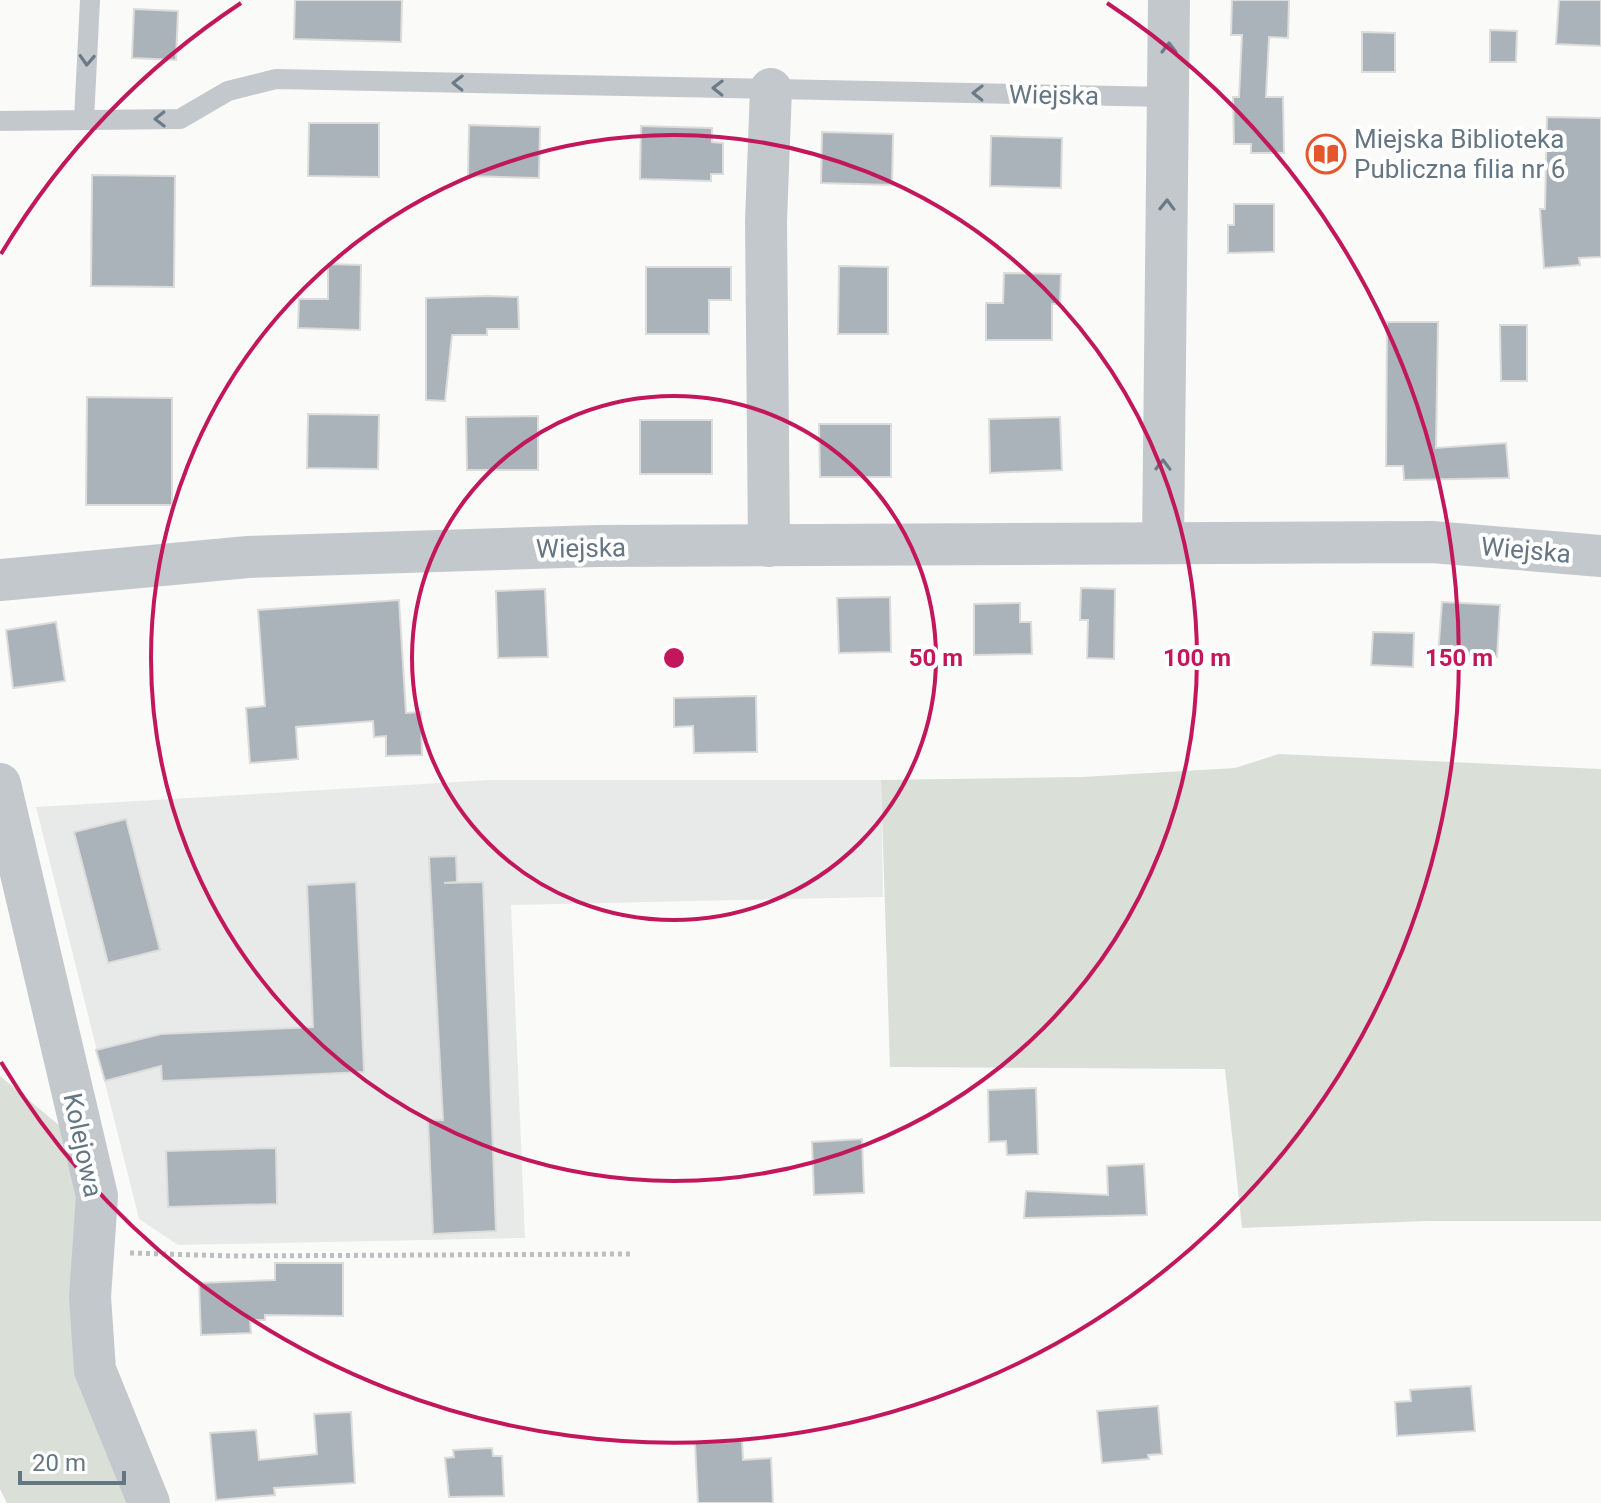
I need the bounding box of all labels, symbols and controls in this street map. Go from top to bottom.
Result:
one-way arrow [1160,41,1177,54]
one-way arrow [79,54,96,67]
one-way arrow [451,74,464,91]
one-way arrow [711,79,724,97]
street label: Wiejska [1009,79,1099,111]
one-way arrow [971,85,984,102]
one-way arrow [153,110,166,128]
place label: Miejska Biblioteka Publiczna filia nr 6 [1354,124,1565,184]
library icon: Miejska Biblioteka Publiczna filia nr 6 [1305,133,1347,175]
one-way arrow [1158,198,1176,211]
one-way arrow [1155,458,1172,471]
street label: Wiejska [1480,531,1572,569]
street label: Wiejska [536,532,626,564]
centre of rings [660,644,688,672]
text: 50 m [909,644,963,672]
text: 100 m [1163,644,1231,672]
text: 150 m [1425,644,1493,672]
street label: Kolejowa [57,1090,109,1200]
scale bar [20,1435,124,1485]
text: 20 m [32,1449,86,1477]

